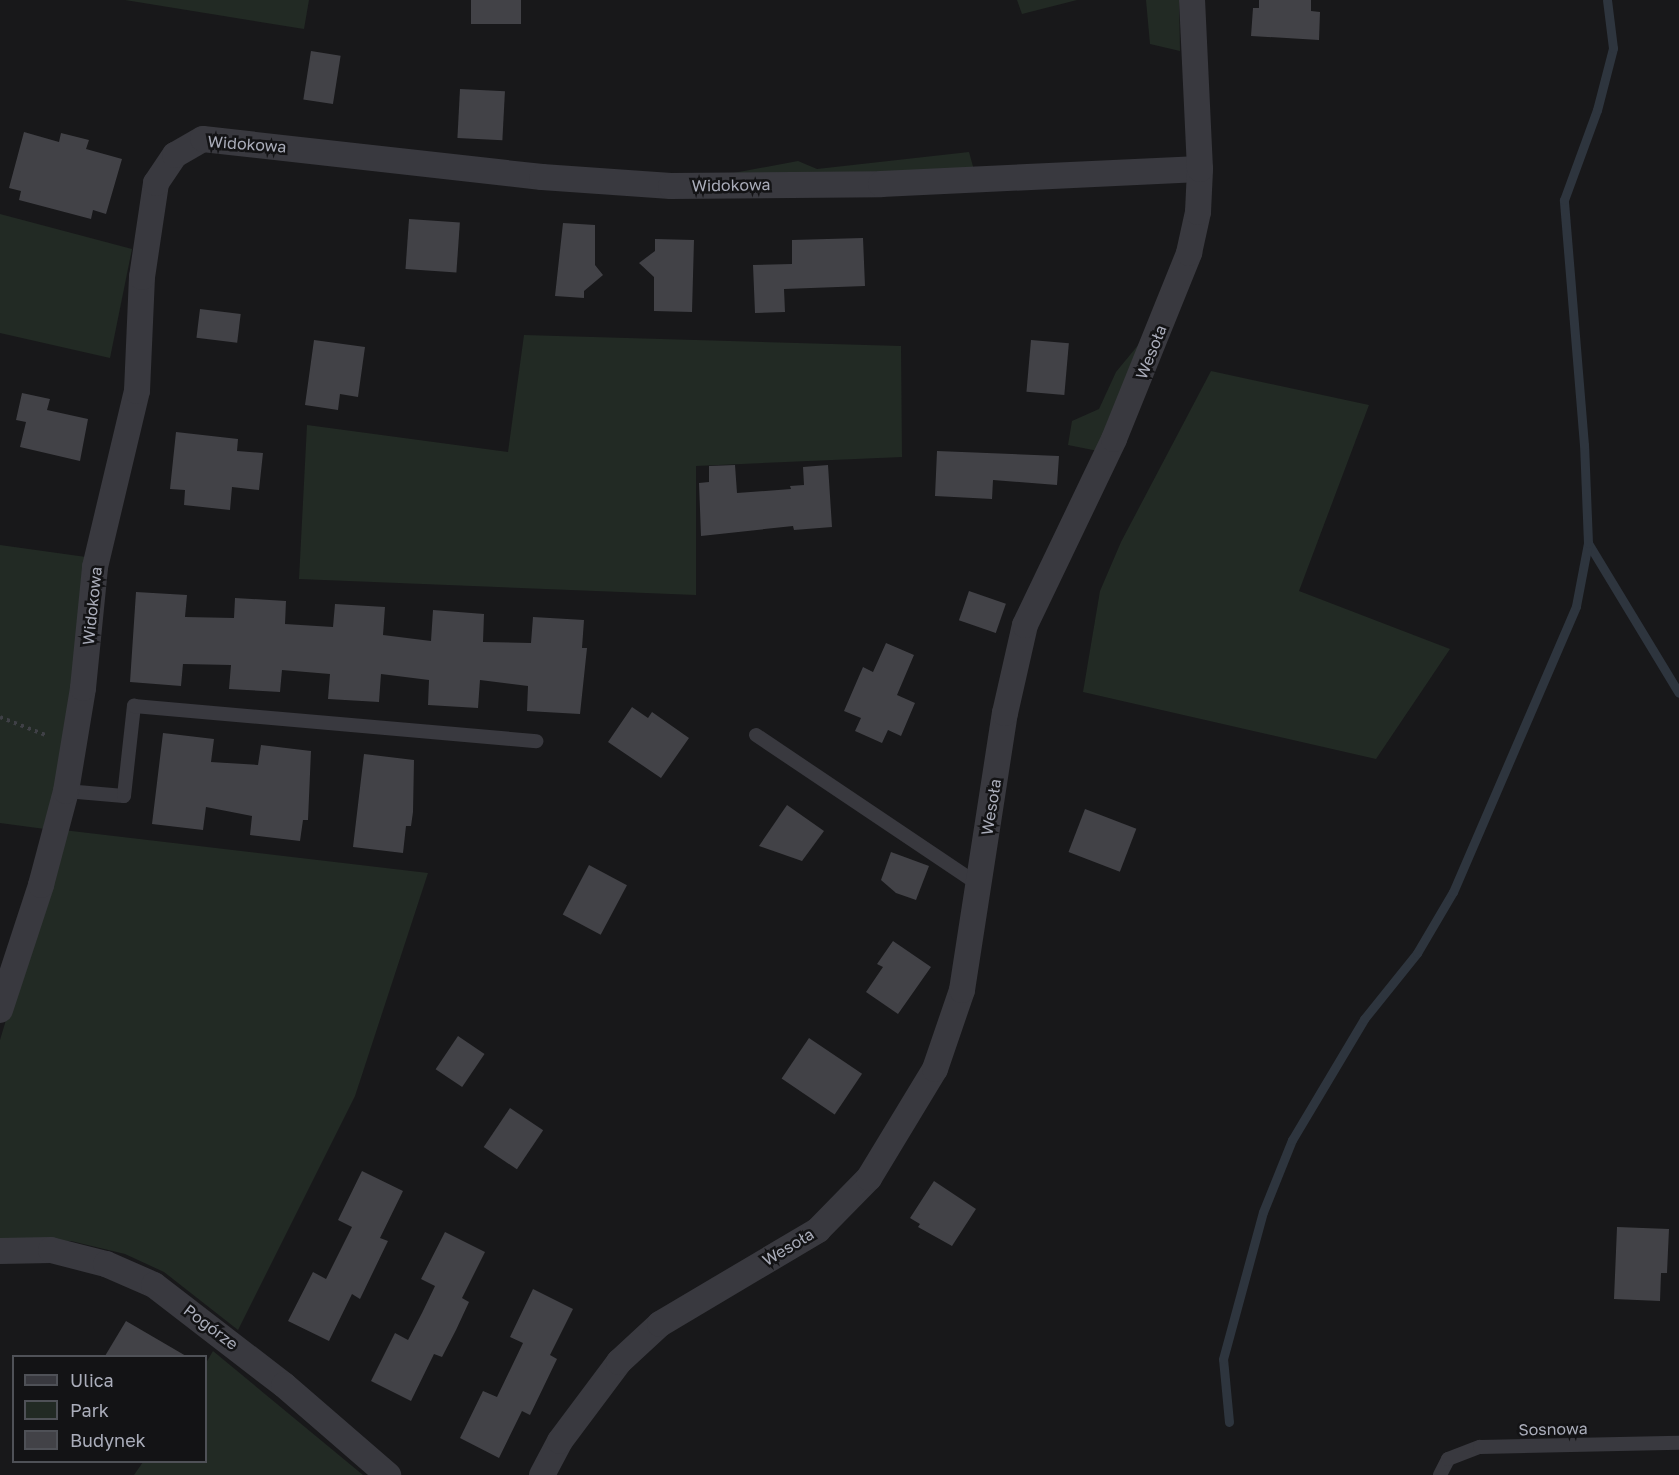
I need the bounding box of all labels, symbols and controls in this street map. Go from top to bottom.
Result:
street label: Widokowa [207,132,287,156]
street label: Widokowa [691,175,771,195]
street label: Wesoła [1131,322,1171,382]
street label: Widokowa [78,566,106,646]
street label: Wesoła [977,777,1005,837]
street label: Wesoła [759,1224,817,1270]
street label: Pogórze [180,1300,242,1354]
legend [12,1355,207,1463]
text: Ulica [70,1369,114,1391]
text: Park [70,1399,109,1421]
street label: Sosnowa [1518,1419,1588,1439]
text: Budynek [70,1429,146,1451]

